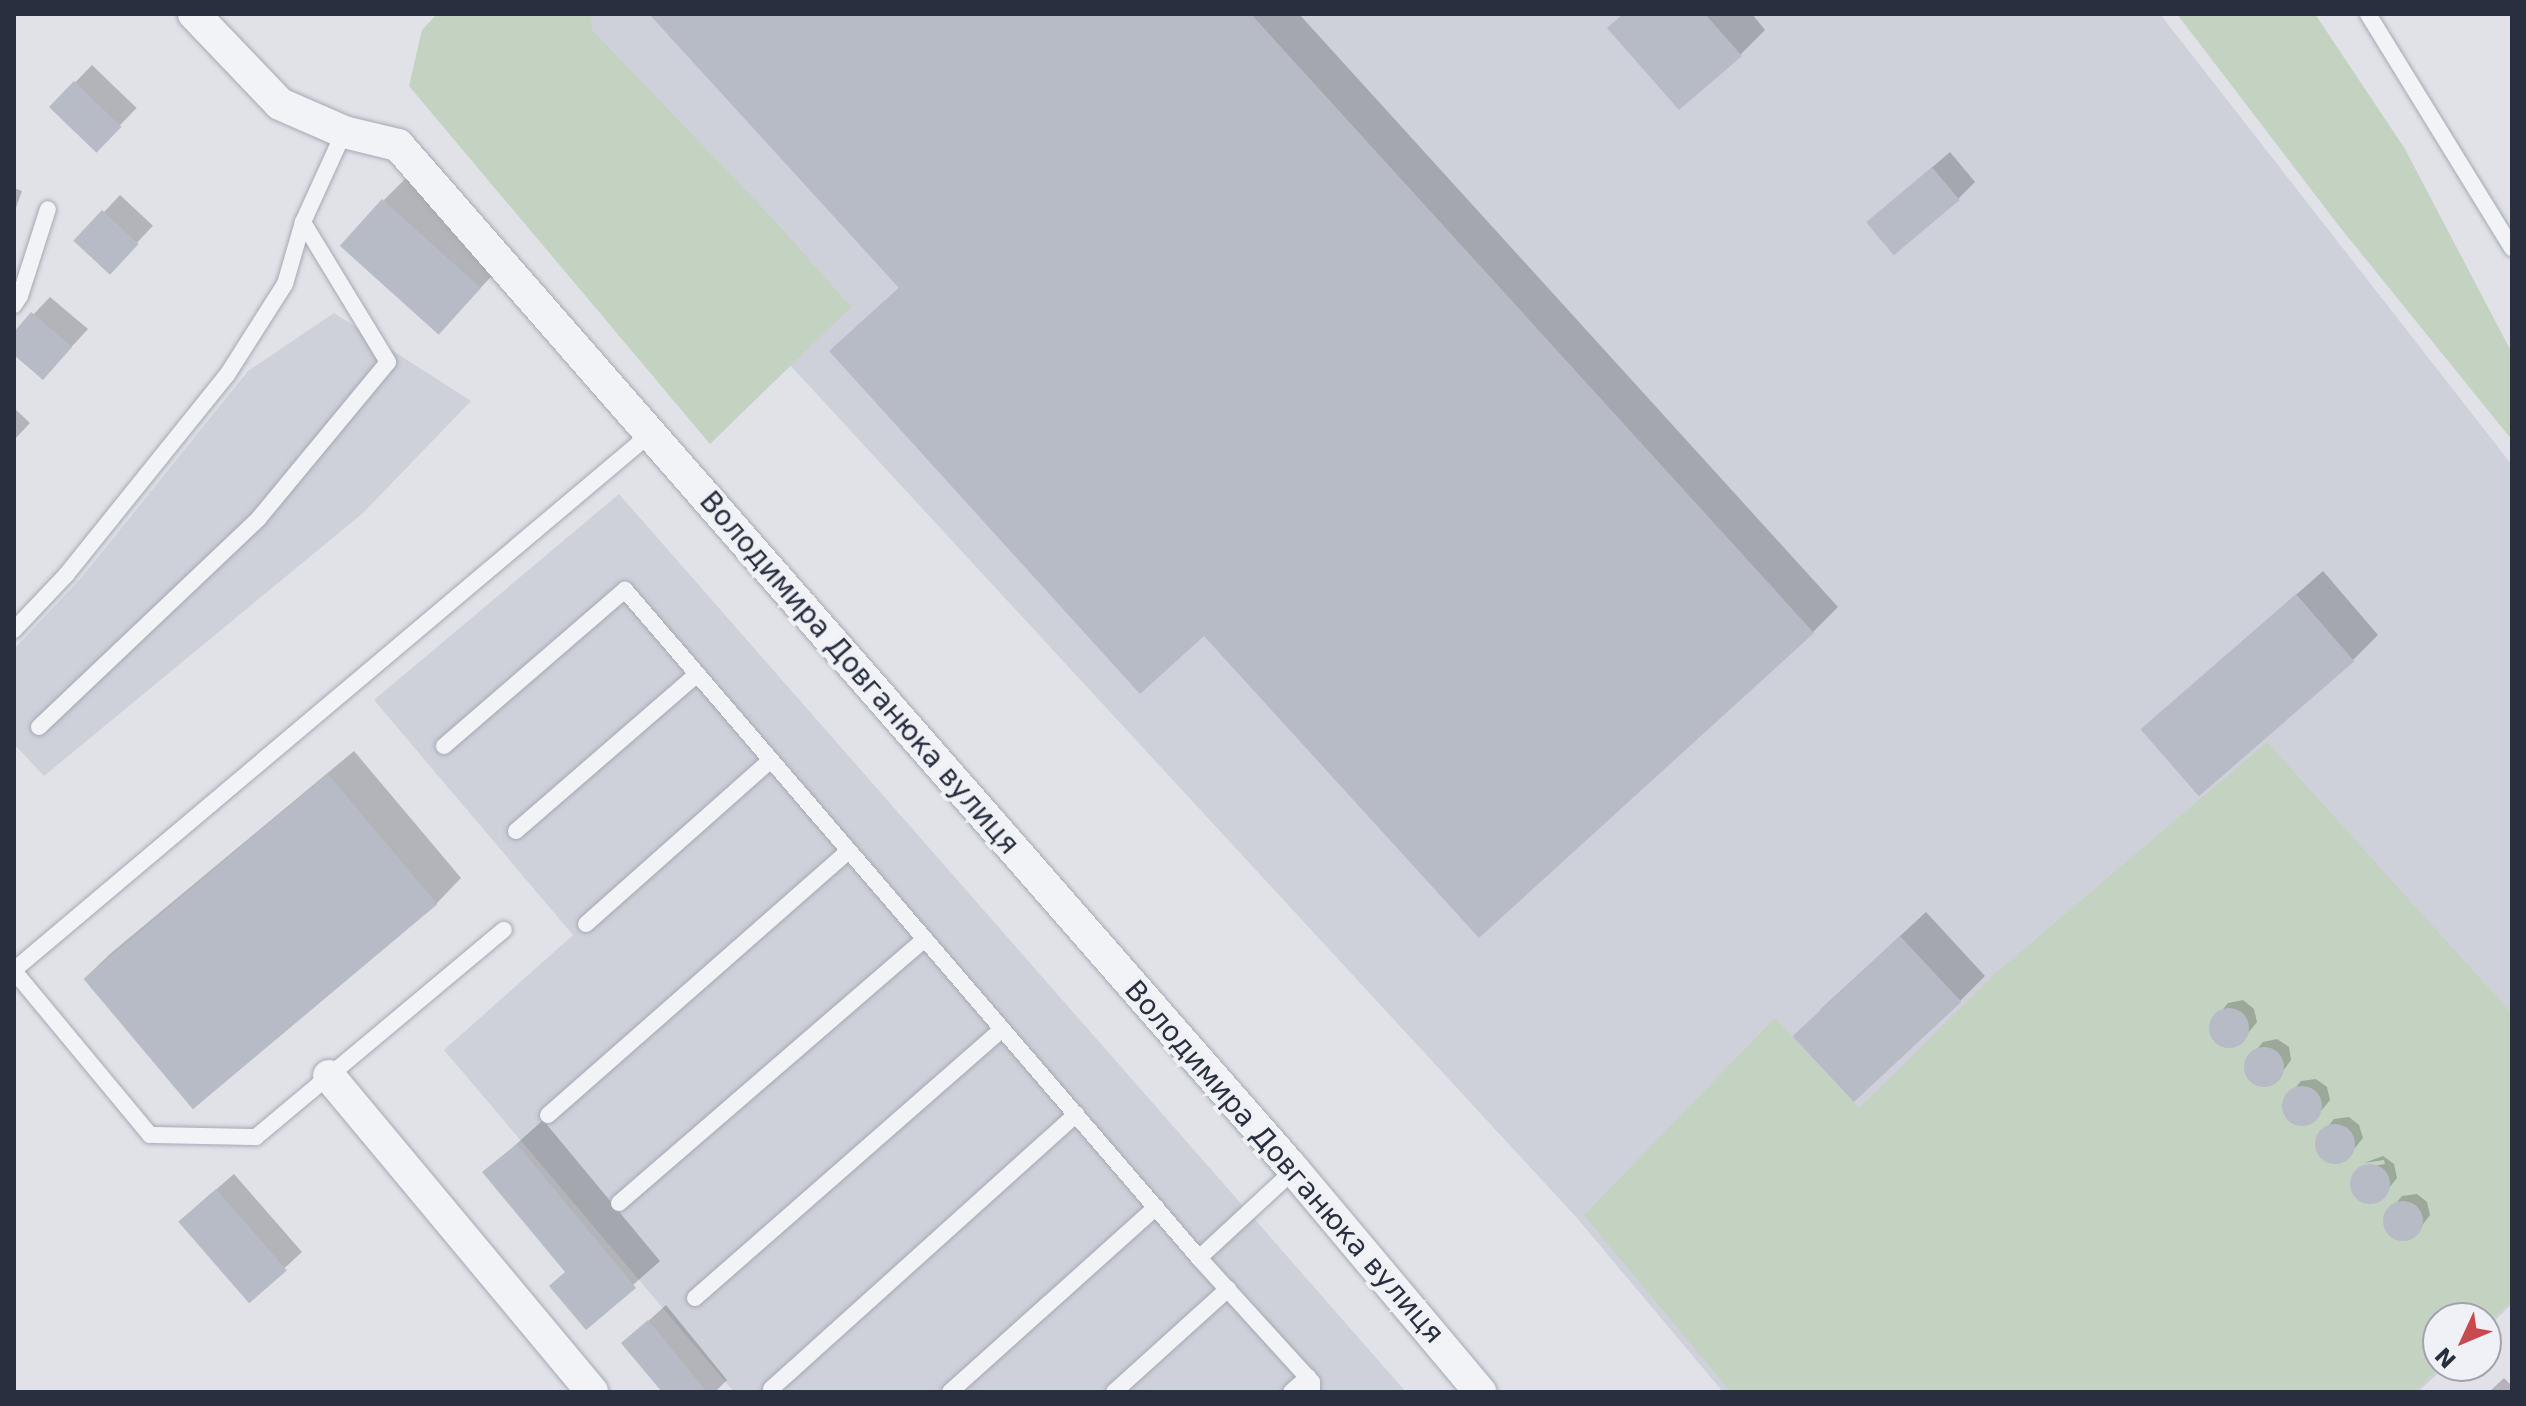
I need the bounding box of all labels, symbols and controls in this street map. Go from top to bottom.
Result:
street label: Володимира Довганюка вулиця [692,485,1026,861]
street label: Володимира Довганюка вулиця [1117,974,1451,1350]
north arrow [2422,1302,2502,1382]
text: N [2430,1342,2461,1373]

